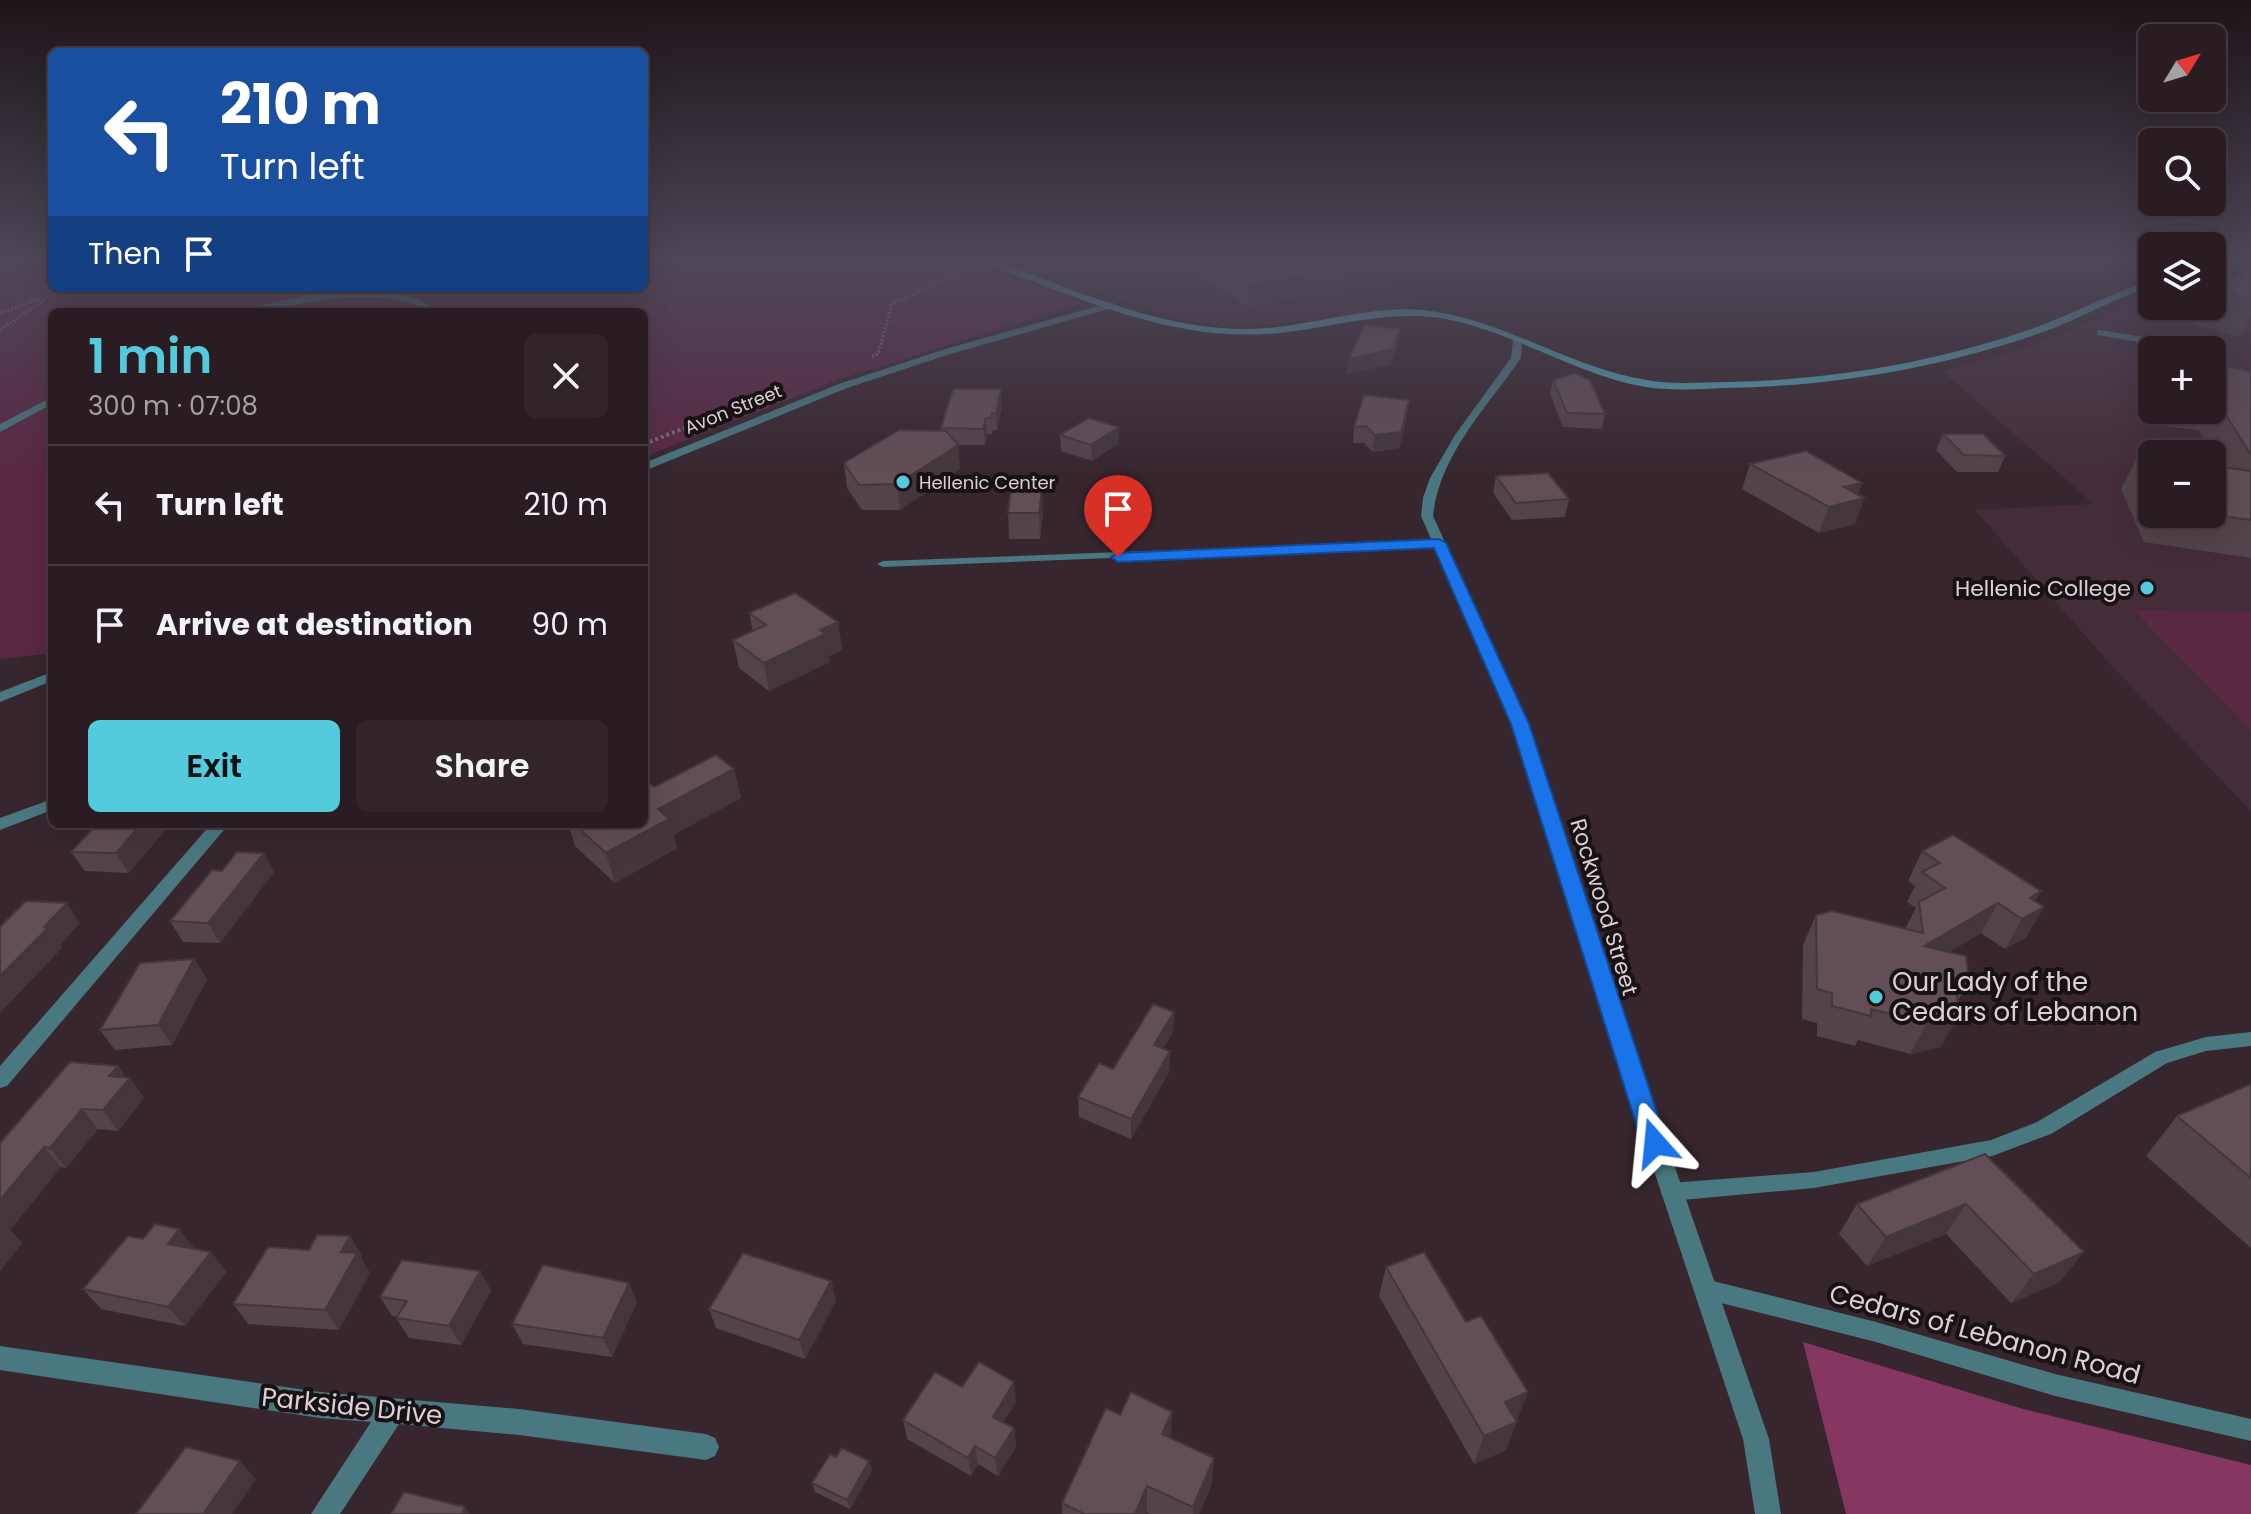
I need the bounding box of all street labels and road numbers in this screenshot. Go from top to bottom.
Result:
street label: Avon Street [681,378,785,440]
street label: Rockwood Street [1562,815,1646,999]
street label: Cedars of Lebanon Road [1825,1275,2145,1393]
street label: Parkside Drive [260,1379,444,1433]

